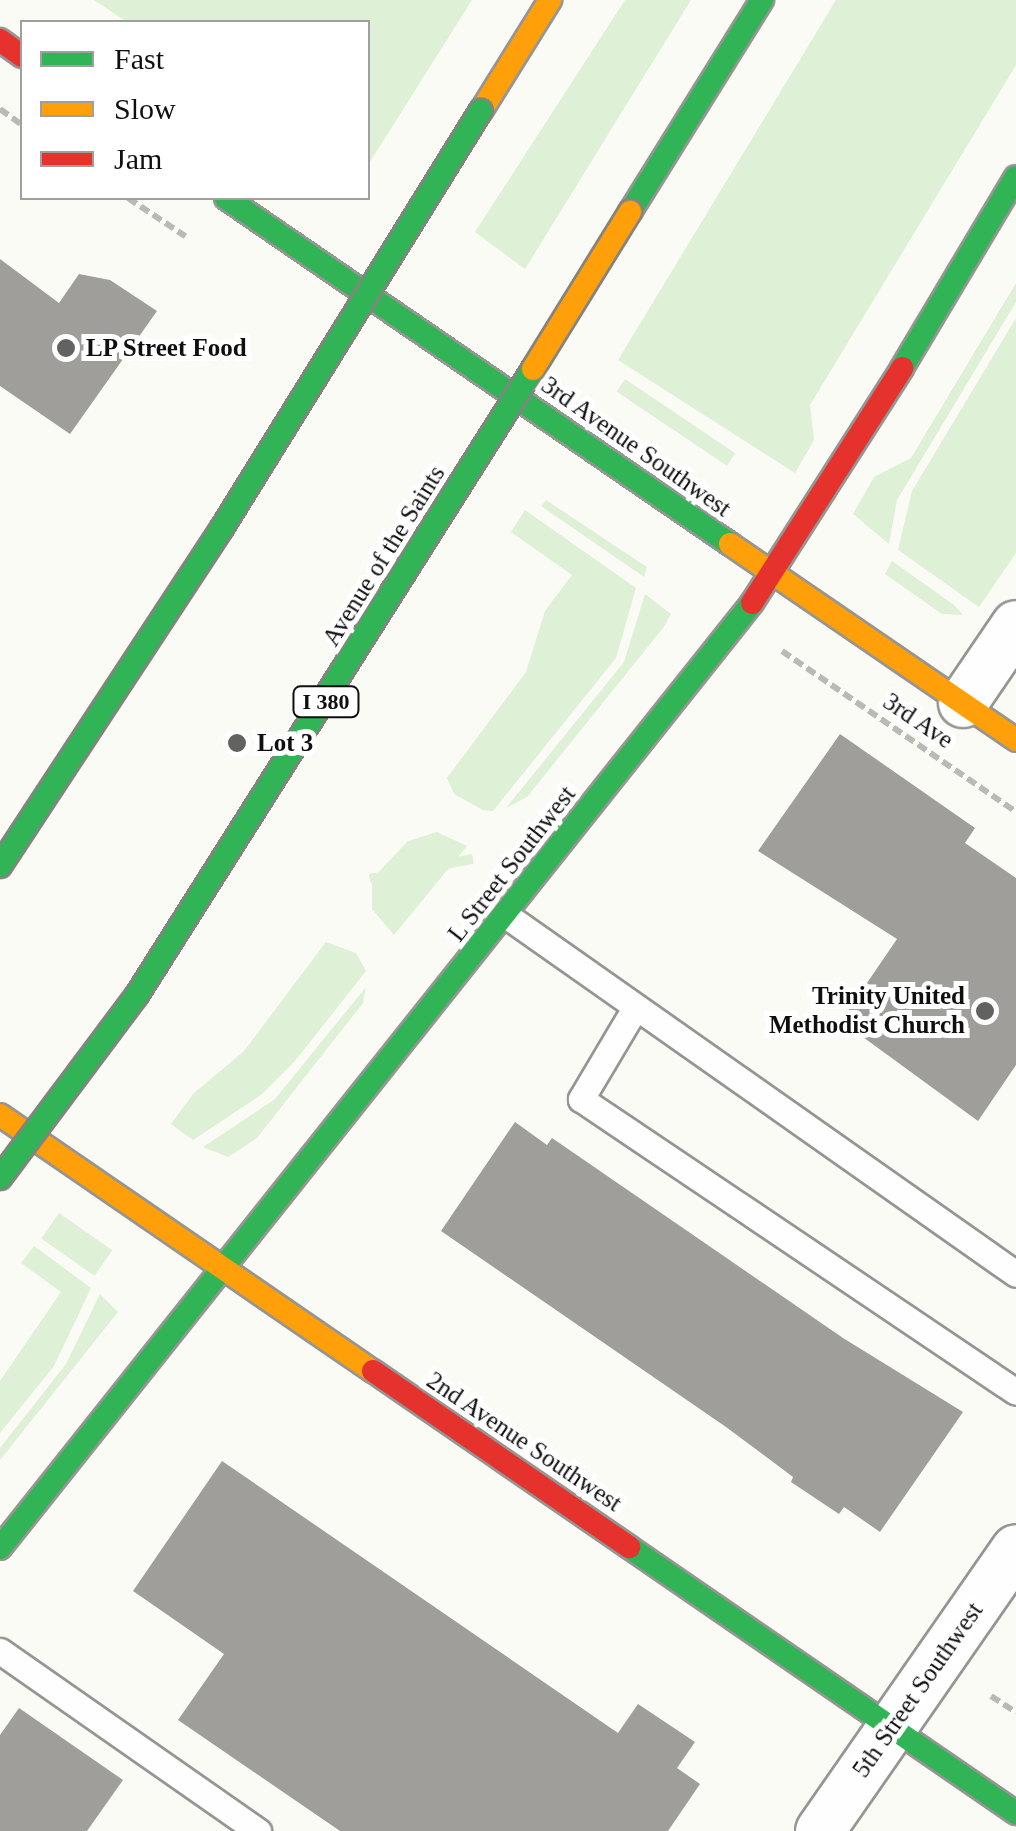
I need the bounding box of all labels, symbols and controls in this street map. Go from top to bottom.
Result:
legend [20,20,370,200]
text: Fast [114,42,164,75]
text: Slow [114,92,176,125]
text: Jam [114,142,162,175]
place label: LP Street Food [86,333,248,363]
marker: LP Street Food [55,337,77,359]
street label: 3rd Avenue Southwest [535,370,737,524]
street label: Avenue of the Saints [316,460,452,652]
road number: I 380 [291,685,361,719]
street label: 3rd Ave [877,686,959,756]
place label: Lot 3 [257,728,313,758]
marker: Lot 3 [226,732,248,754]
street label: L Street Southwest [442,780,582,948]
place label: Trinity United Methodist Church [769,982,965,1041]
marker: Trinity United Methodist Church [974,1000,996,1022]
street label: 2nd Avenue Southwest [420,1365,628,1519]
street label: 5th Street Southwest [846,1597,990,1783]

